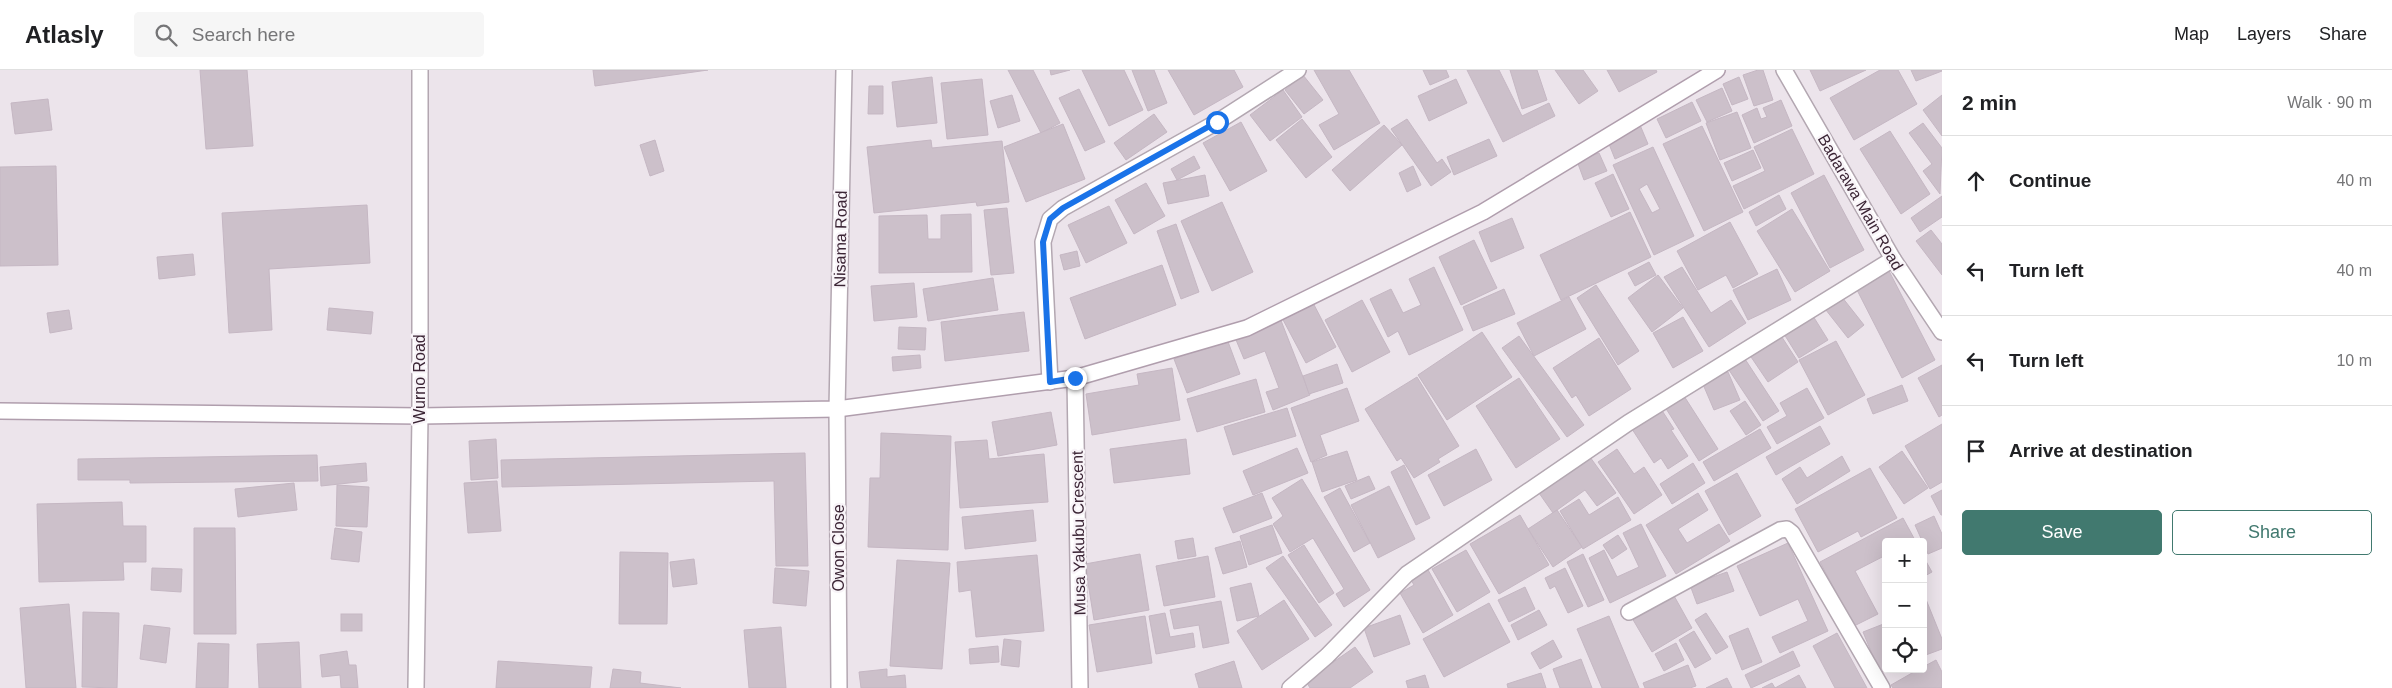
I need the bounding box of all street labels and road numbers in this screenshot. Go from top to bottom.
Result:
street label: Badarawa Main Road [1815,131,1906,273]
street label: Nisama Road [831,190,850,288]
street label: Wurno Road [411,334,428,424]
street label: Musa Yakubu Crescent [1069,450,1088,616]
street label: Owon Close [830,504,847,592]

